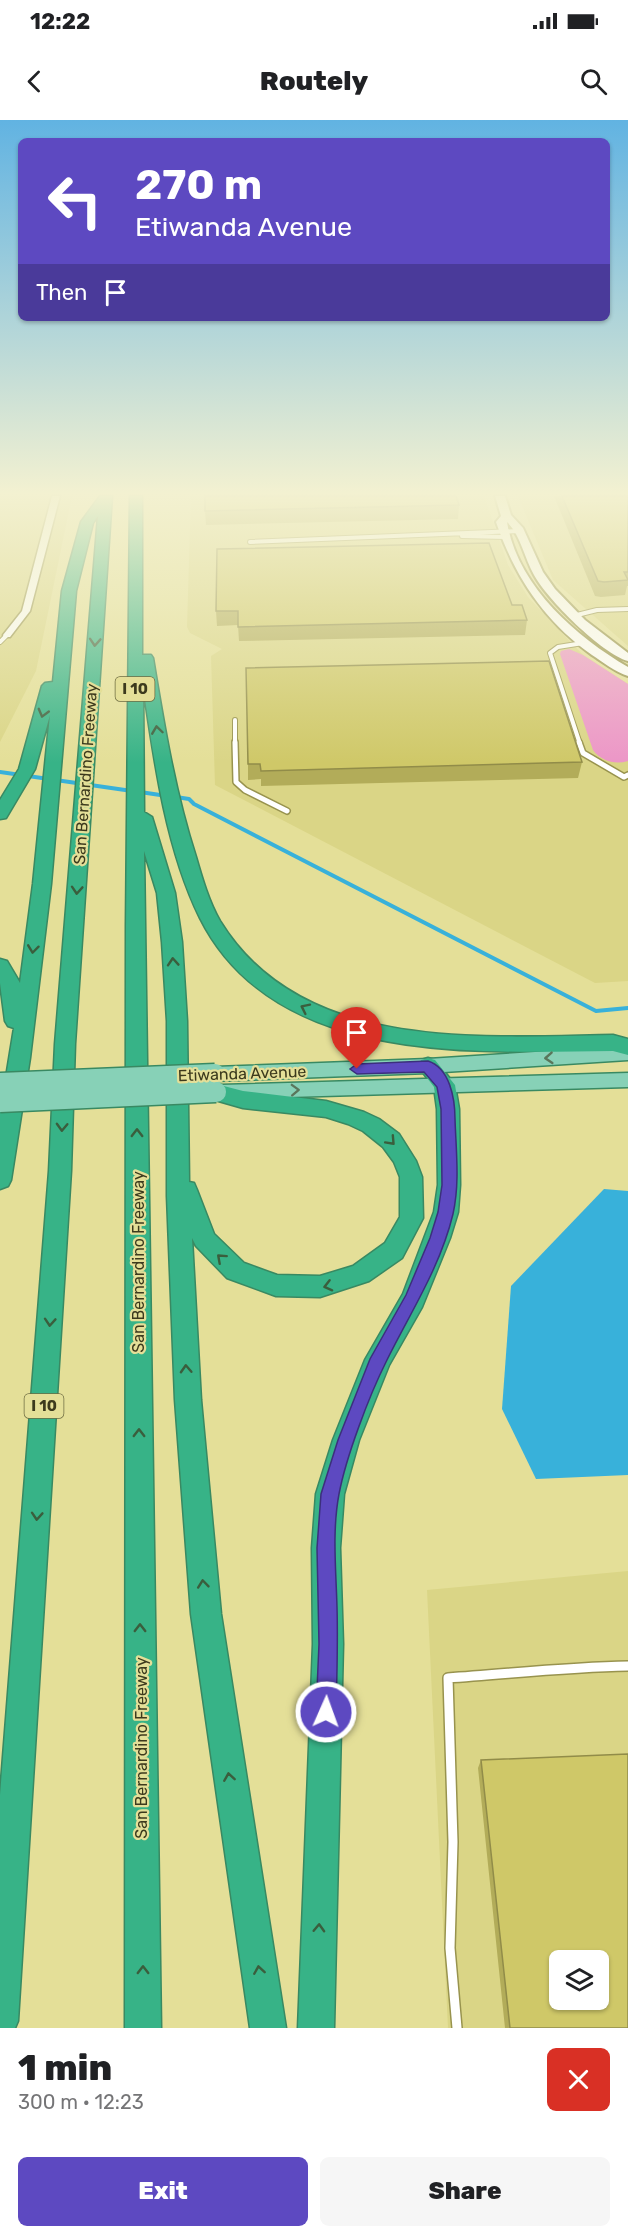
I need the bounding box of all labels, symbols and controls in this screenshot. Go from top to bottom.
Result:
text: 12:22 [30,8,90,35]
icon: back [18,65,51,98]
text: Routely [260,65,368,97]
icon: search [577,65,610,98]
text: 270 m [135,160,262,210]
icon: left [36,162,114,240]
text: Etiwanda Avenue [135,211,352,243]
icon: arrive [99,276,132,309]
text: Then [36,279,87,306]
one-way arrow [89,637,102,647]
road number: I 10 [116,677,154,701]
street label: San Bernardino Freeway [70,683,101,865]
one-way arrow [38,707,50,718]
one-way arrow [151,726,163,735]
one-way arrow [70,886,83,895]
one-way arrow [28,944,40,953]
one-way arrow [167,958,180,967]
one-way arrow [300,1003,311,1015]
pin [331,1007,382,1069]
icon: arrive [340,1016,373,1049]
one-way arrow [544,1051,553,1064]
street label: Etiwanda Avenue [177,1062,307,1085]
one-way arrow [291,1083,300,1096]
one-way arrow [56,1122,69,1131]
one-way arrow [131,1128,143,1137]
one-way arrow [384,1134,395,1145]
street label: San Bernardino Freeway [129,1171,148,1353]
one-way arrow [218,1254,228,1265]
one-way arrow [323,1278,333,1291]
one-way arrow [44,1317,57,1326]
one-way arrow [180,1364,193,1373]
road number: I 10 [24,1394,63,1418]
one-way arrow [133,1428,145,1437]
one-way arrow [31,1512,44,1521]
one-way arrow [197,1580,210,1589]
one-way arrow [134,1623,146,1632]
street label: San Bernardino Freeway [132,1657,151,1839]
position arrow [294,1680,358,1744]
one-way arrow [223,1773,235,1782]
one-way arrow [313,1923,326,1932]
map controls [549,1950,609,2010]
button: layers [549,1950,609,2010]
one-way arrow [137,1965,149,1974]
one-way arrow [253,1966,265,1975]
text: 1 min [18,2046,112,2089]
button: close [547,2048,610,2111]
text: 300 m · 12:23 [18,2090,144,2114]
button: Exit [18,2157,308,2226]
button: Share [320,2157,610,2226]

